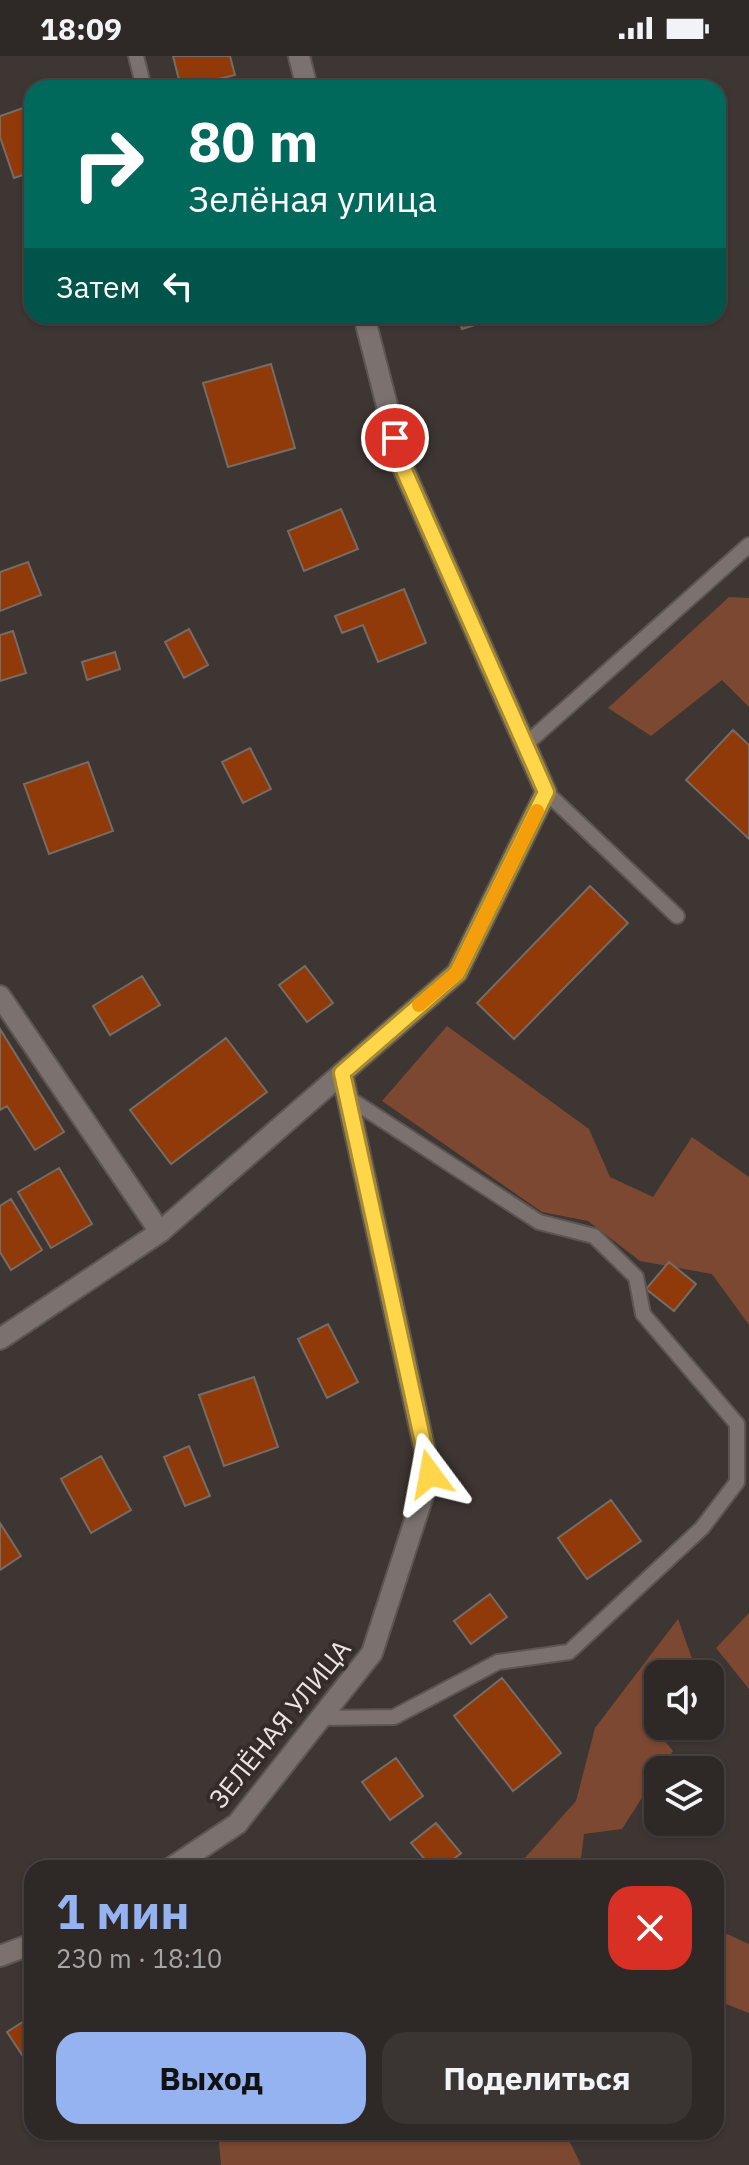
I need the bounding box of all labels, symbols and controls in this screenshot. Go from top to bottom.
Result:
text: 18:09 [40,9,122,48]
text: 80 m [188,105,318,177]
icon: right [56,112,160,216]
text: Зелёная улица [188,175,437,222]
icon: left [156,264,200,308]
text: Затем [56,267,140,306]
pin [361,404,429,472]
icon: arrive [373,416,417,460]
position arrow [388,1432,472,1516]
street label: ЗЕЛЁНАЯ УЛИЦА [201,1632,358,1815]
map controls [644,1660,724,1836]
button: sound [644,1660,724,1740]
button: layers [644,1756,724,1836]
text: 1 мин [56,1880,190,1942]
button: close [608,1886,692,1970]
text: 230 m · 18:10 [56,1941,222,1975]
button: Выход [56,2032,366,2124]
button: Поделиться [382,2032,692,2124]

